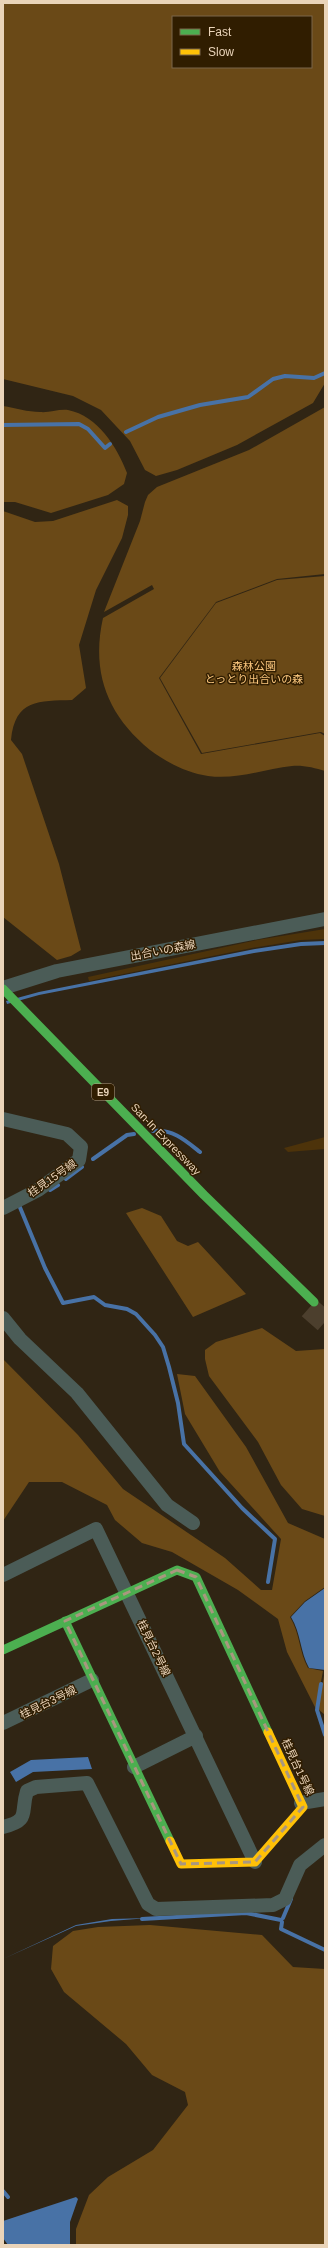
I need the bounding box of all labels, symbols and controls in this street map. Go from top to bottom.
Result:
legend [172,16,312,68]
text: Fast [208,25,232,39]
text: Slow [208,45,234,59]
park label: 森林公園 とっとり出合いの森 [205,660,303,685]
street label: 出合いの森線 [129,938,197,962]
road number: E9 [92,1084,114,1100]
street label: San-In Expressway [129,1101,204,1178]
street label: 桂見15号線 [26,1157,78,1199]
street label: 桂見台2号線 [135,1618,173,1678]
street label: 桂見台3号線 [18,1683,78,1721]
street label: 桂見台1号線 [280,1737,316,1797]

